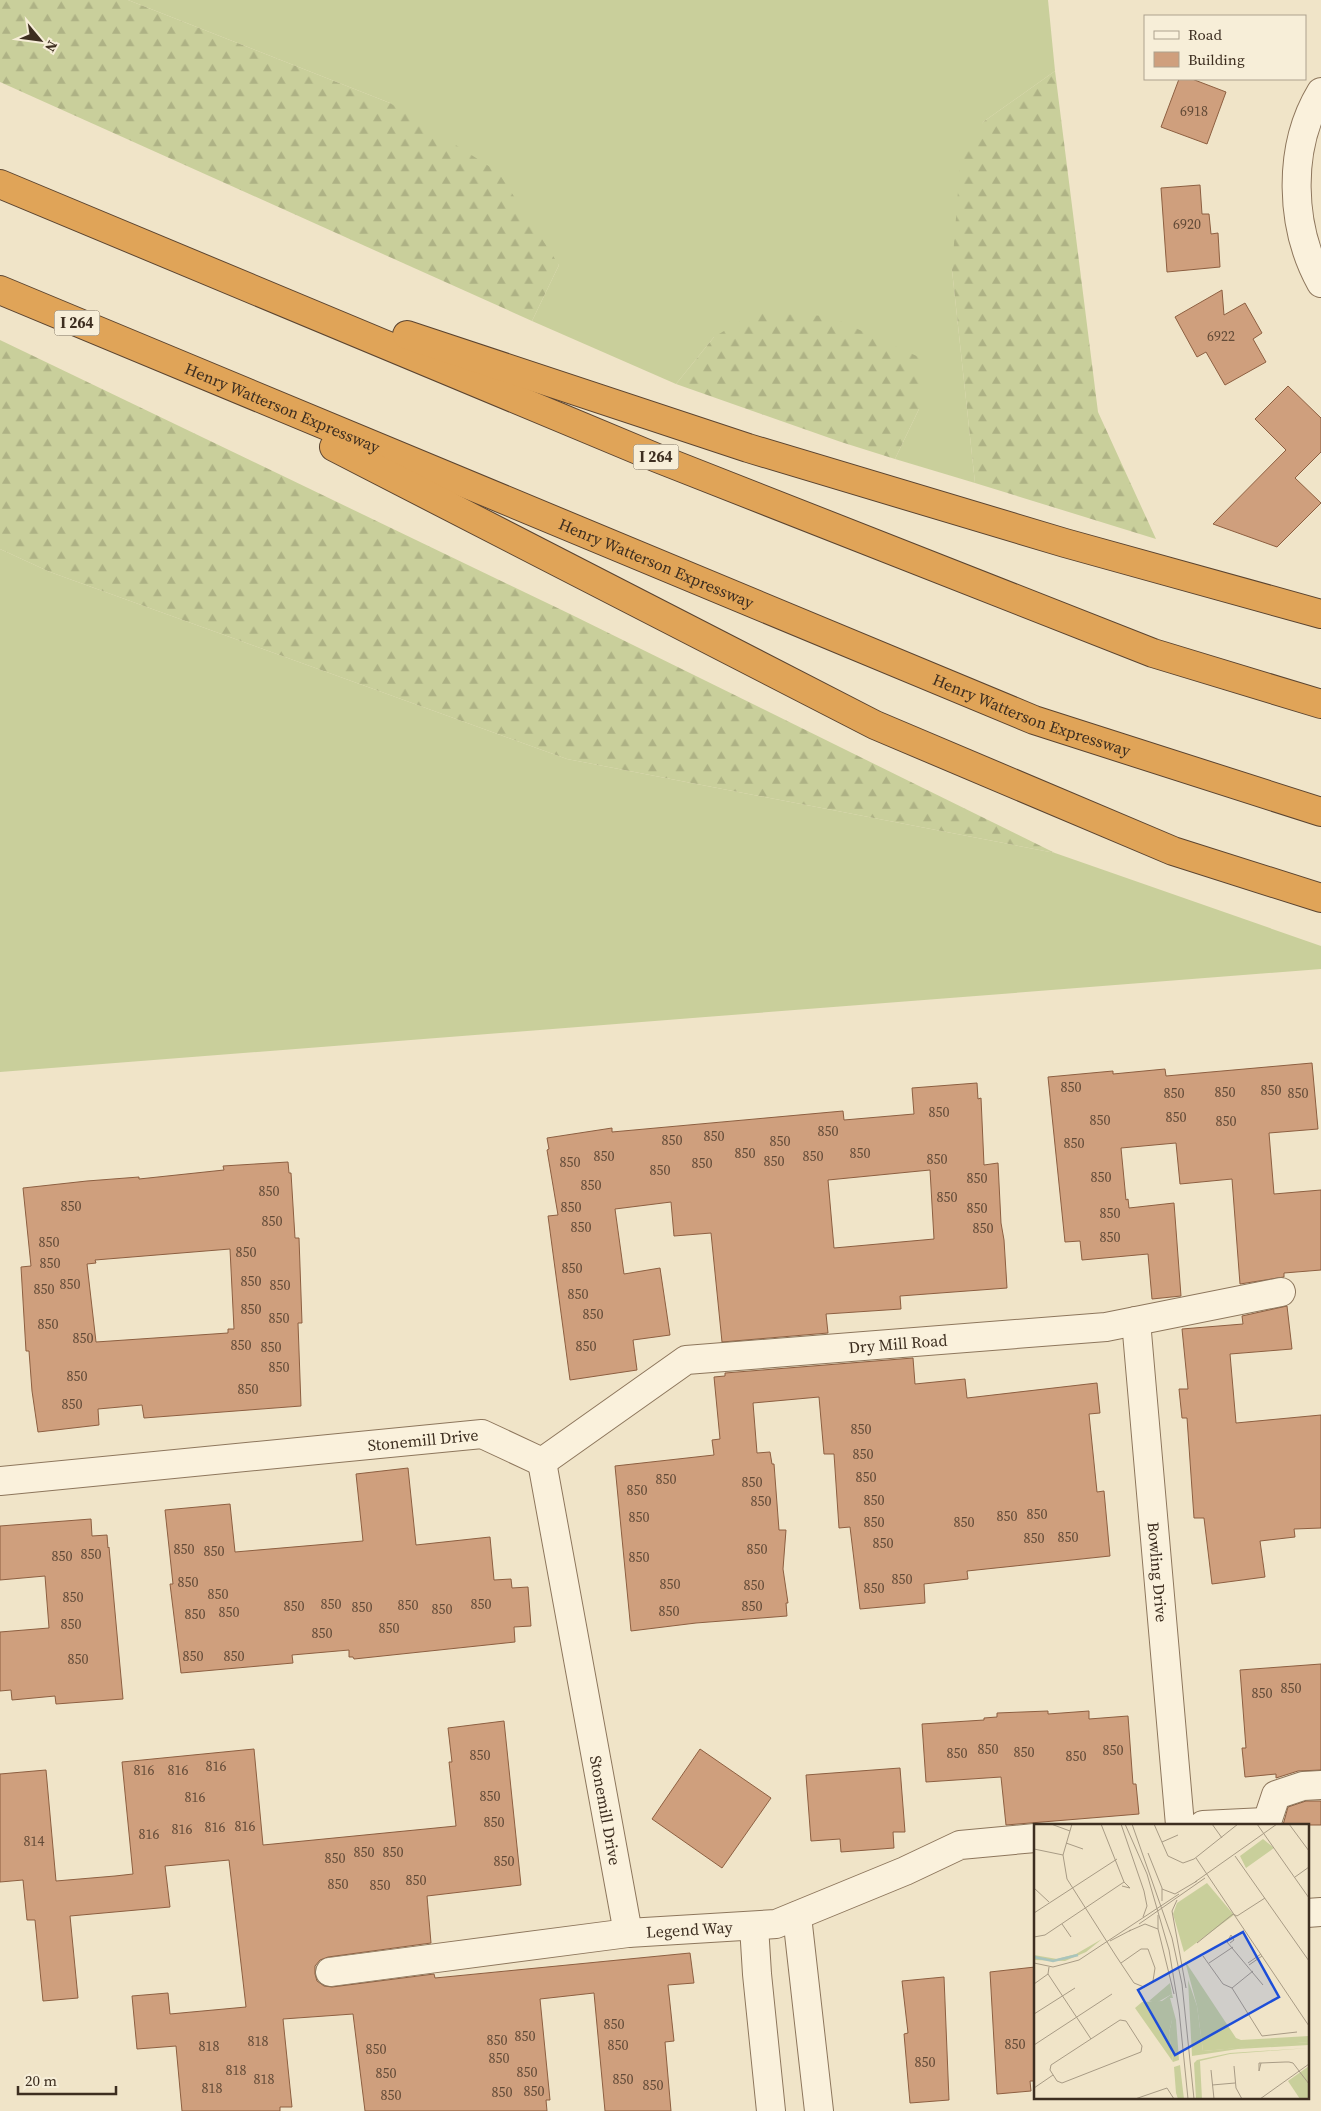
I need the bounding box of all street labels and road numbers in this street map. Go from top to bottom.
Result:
road number: I 264 [54,310,100,336]
street label: Henry Watterson Expressway [182,357,384,458]
road number: I 264 [634,444,678,470]
street label: Henry Watterson Expressway [556,513,758,614]
street label: Henry Watterson Expressway [930,668,1134,762]
street label: Dry Mill Road [848,1329,948,1358]
street label: Stonemill Drive [367,1423,479,1456]
street label: Bowling Drive [1143,1521,1173,1623]
street label: Stonemill Drive [585,1754,626,1867]
street label: Legend Way [645,1916,734,1943]

